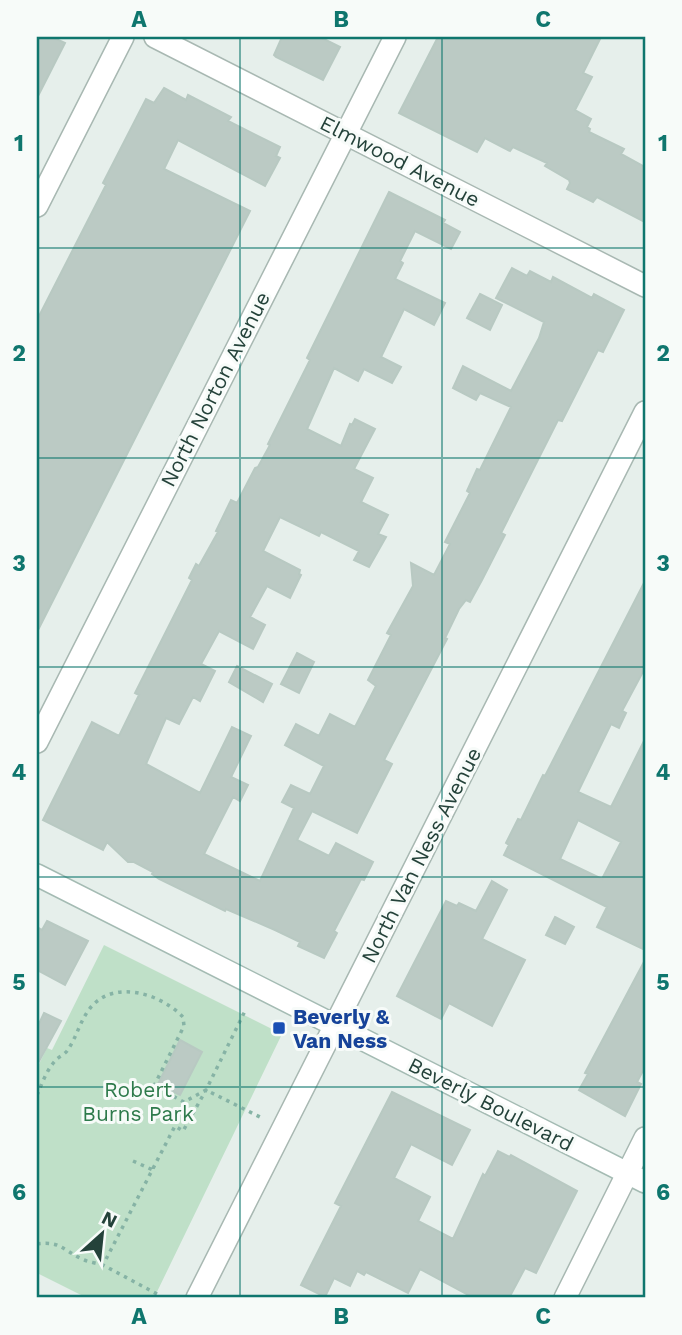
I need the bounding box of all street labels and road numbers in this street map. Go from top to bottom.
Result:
street label: Elmwood Avenue [316,110,484,212]
street label: North Norton Avenue [155,287,275,491]
street label: North Van Ness Avenue [356,743,486,967]
street label: Beverly Boulevard [404,1052,578,1156]

